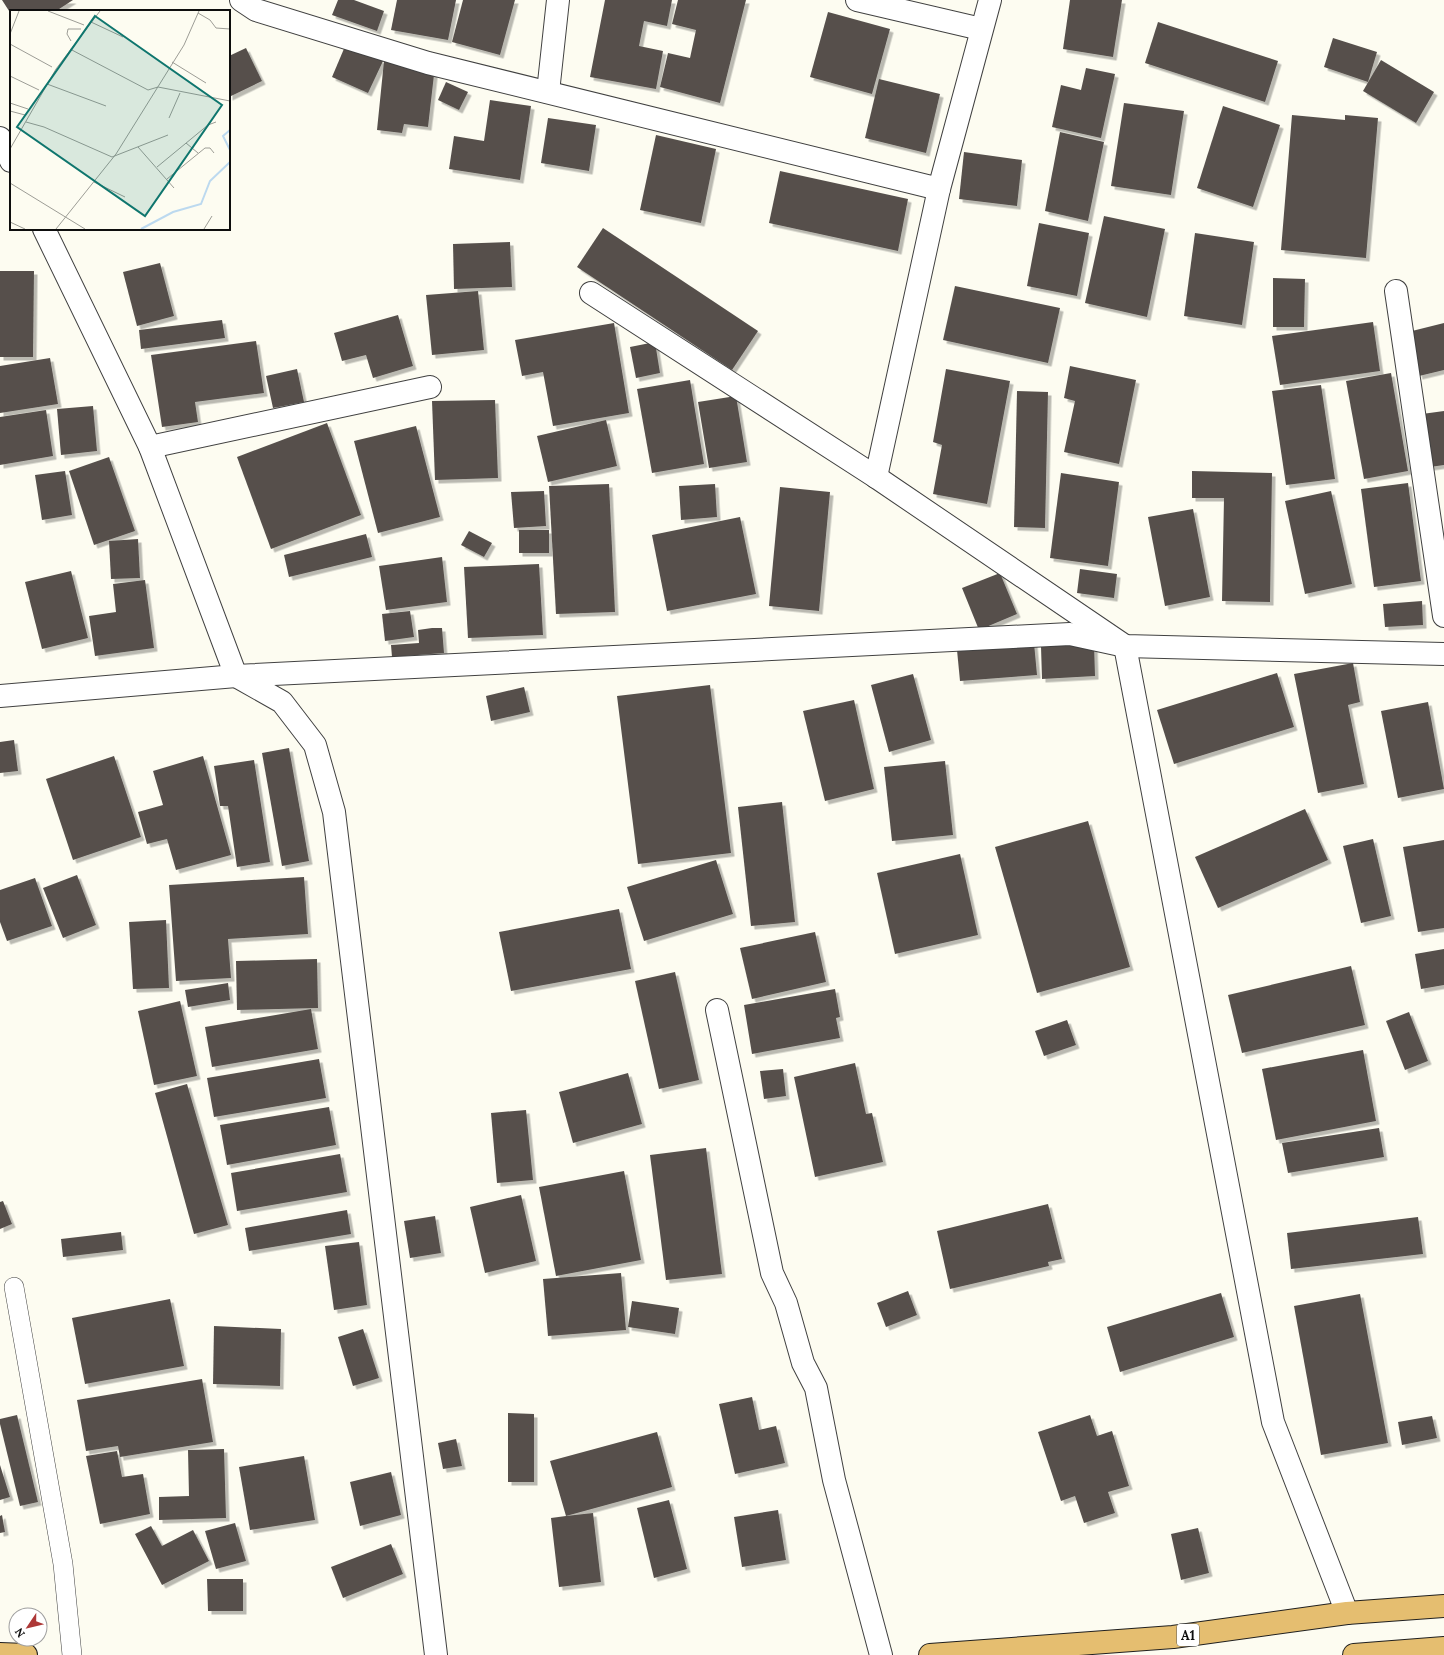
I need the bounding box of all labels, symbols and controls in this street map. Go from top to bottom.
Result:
inset map [10,10,230,230]
north arrow [8,1607,48,1647]
road number: A1 [1177,1624,1199,1646]
text: N [11,1625,28,1640]

